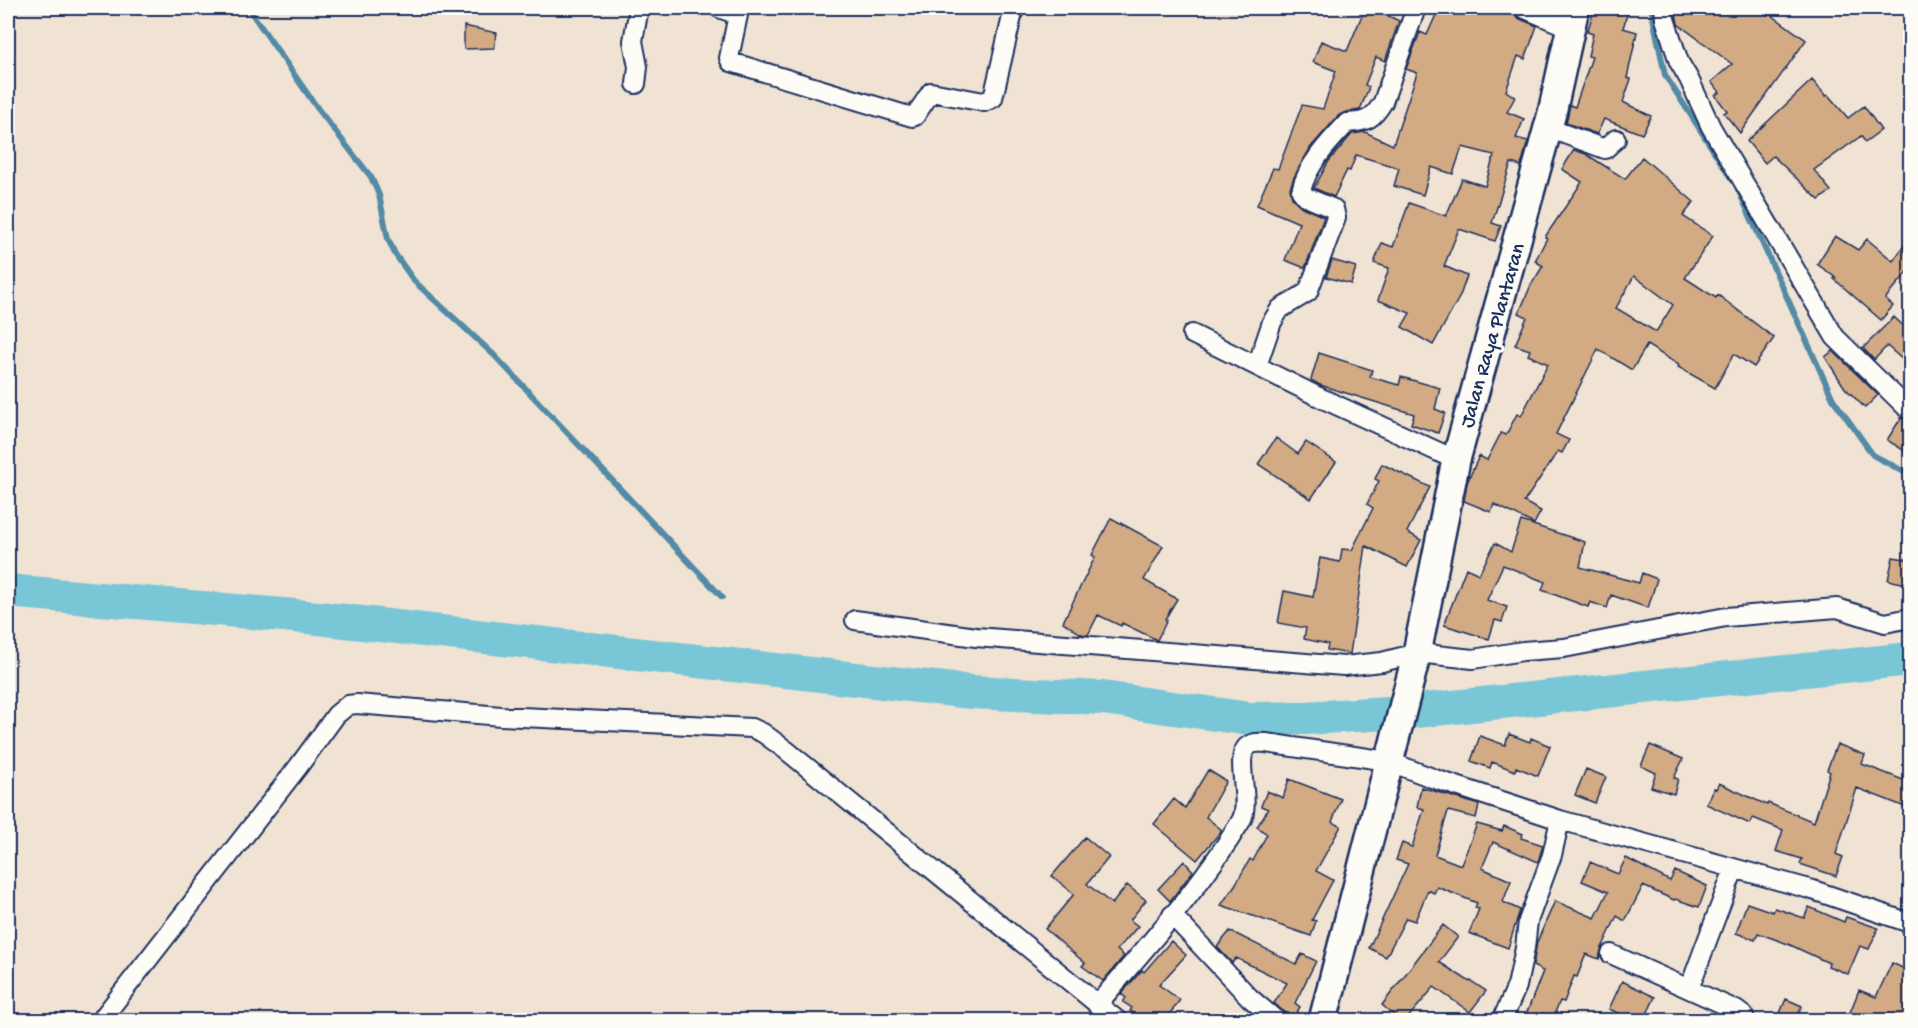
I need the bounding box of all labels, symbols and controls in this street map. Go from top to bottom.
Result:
street label: Jalan Raya Plantaran [1456,241,1533,431]

